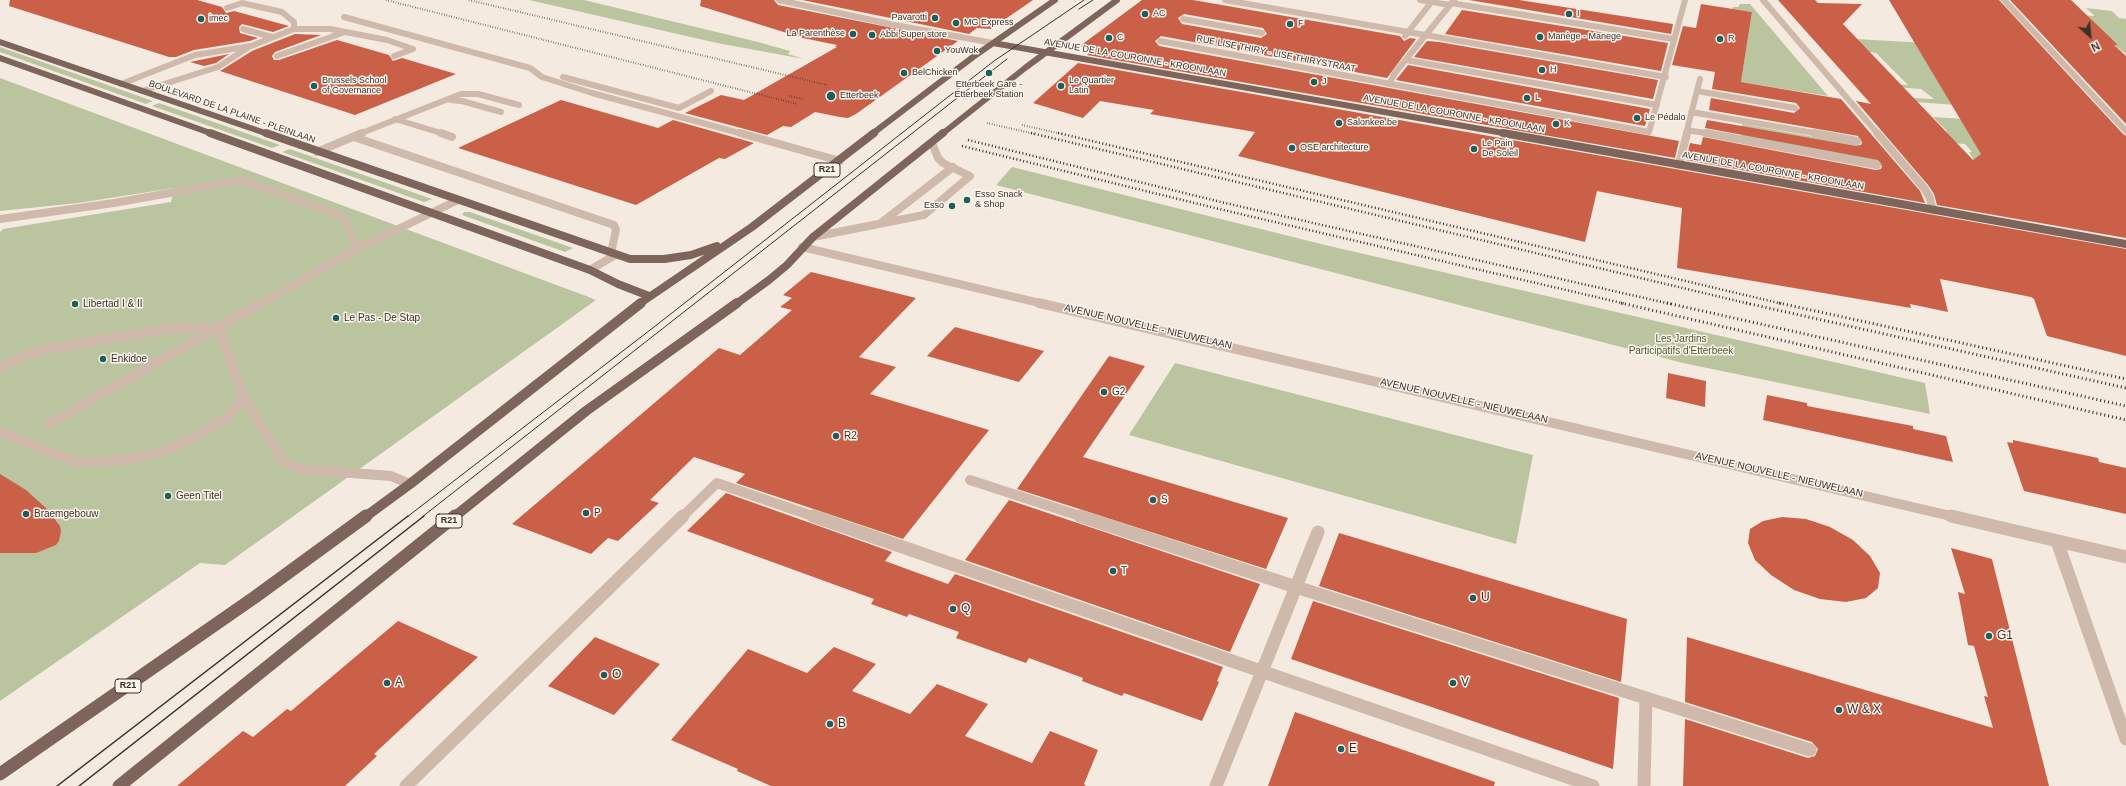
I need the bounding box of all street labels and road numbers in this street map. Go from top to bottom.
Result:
street label: RUE LISE THIRY - LISE THIRYSTRAAT [1195,33,1357,75]
street label: AVENUE DE LA COURONNE - KROONLAAN [1043,37,1227,79]
street label: BOULEVARD DE LA PLAINE - PLEINLAAN [147,78,317,146]
street label: AVENUE DE LA COURONNE - KROONLAAN [1362,93,1546,135]
street label: AVENUE DE LA COURONNE - KROONLAAN [1681,150,1865,192]
road number: R21 [814,163,840,177]
street label: AVENUE NOUVELLE - NIEUWELAAN [1063,302,1233,352]
street label: AVENUE NOUVELLE - NIEUWELAAN [1379,376,1549,426]
street label: AVENUE NOUVELLE - NIEUWELAAN [1694,450,1864,500]
road number: R21 [436,514,462,528]
road number: R21 [115,679,141,693]

